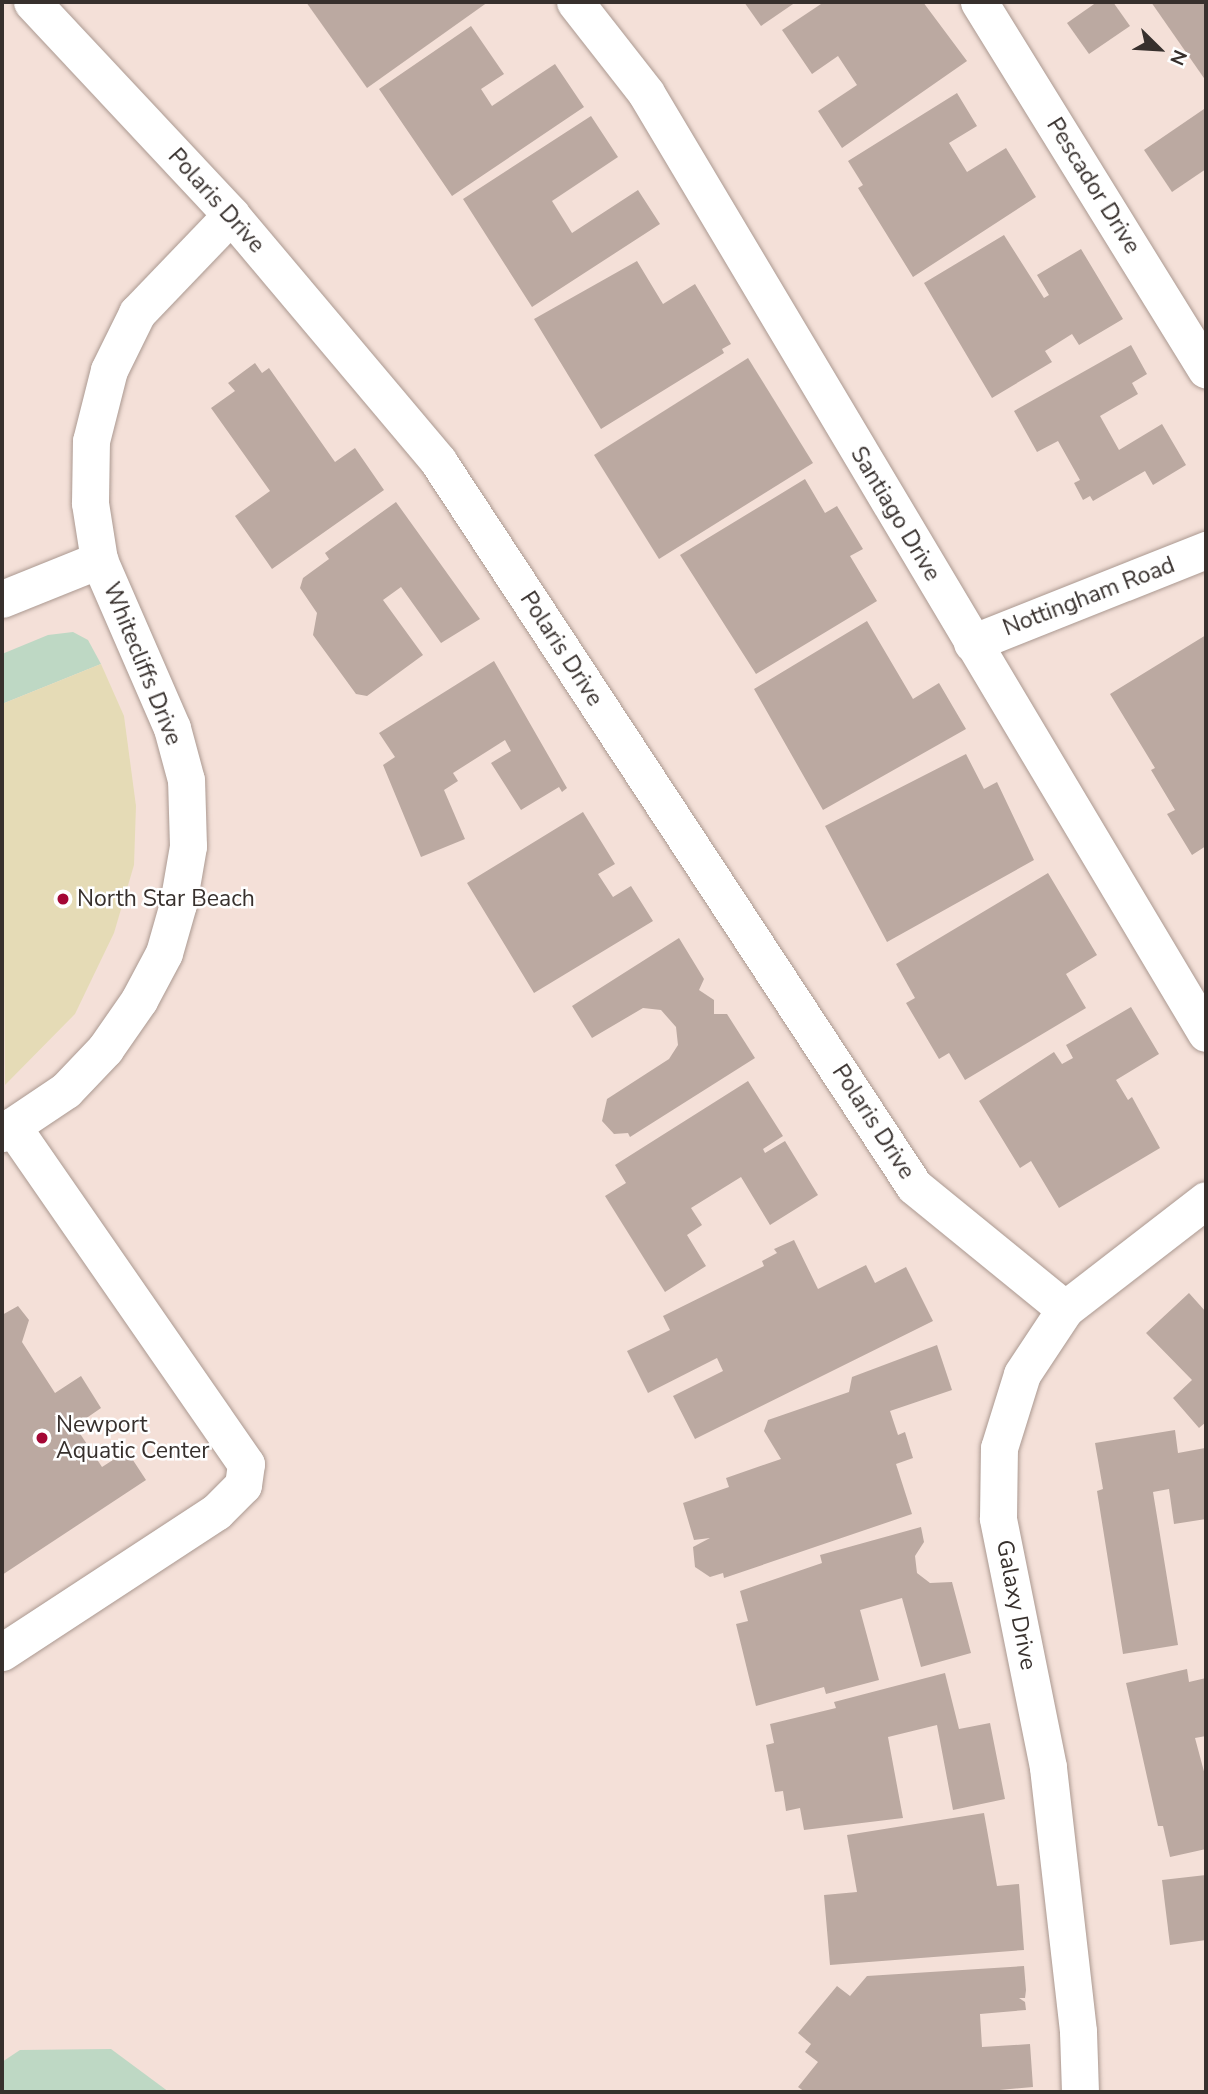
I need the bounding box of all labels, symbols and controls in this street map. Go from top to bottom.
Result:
north arrow [1124,14,1194,84]
text: N [1163,46,1193,69]
street label: Pescador Drive [1040,113,1146,259]
street label: Polaris Drive [162,143,270,259]
street label: Santiago Drive [844,442,946,586]
street label: Nottingham Road [999,552,1179,642]
street label: Whitecliffs Drive [97,579,187,749]
street label: Polaris Drive [514,587,608,711]
place label: North Star Beach [77,885,255,913]
marker: North Star Beach [55,891,71,907]
street label: Polaris Drive [826,1060,920,1184]
place label: Newport Aquatic Center [56,1411,209,1465]
marker: Newport Aquatic Center [34,1430,50,1446]
street label: Galaxy Drive [990,1538,1042,1672]

